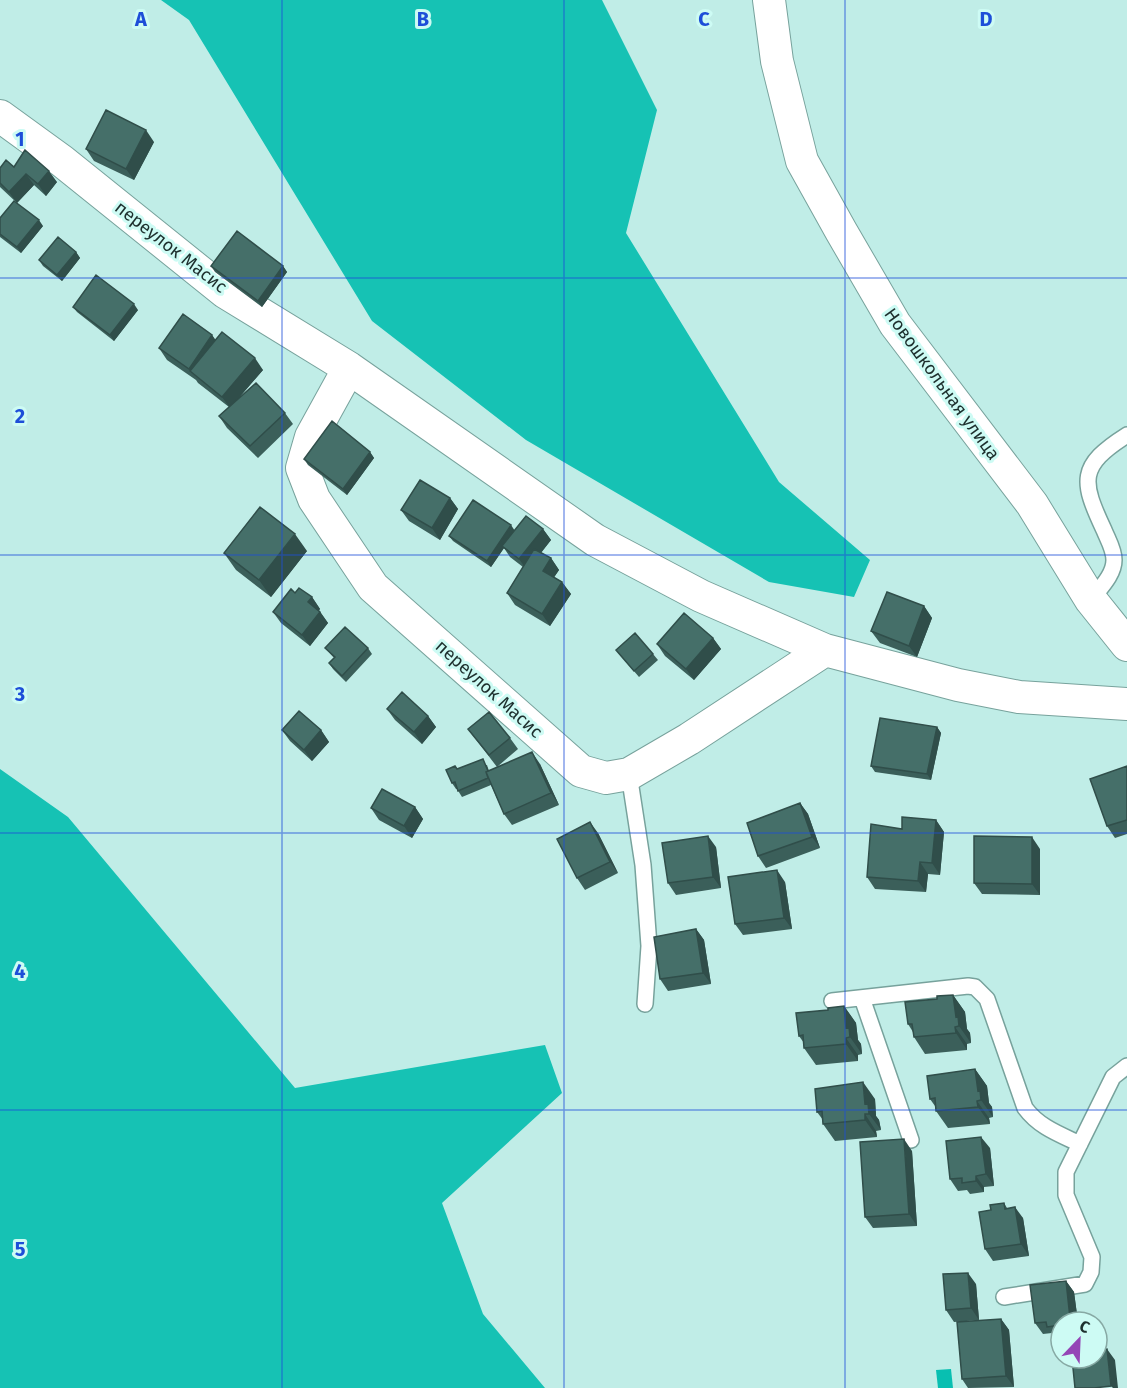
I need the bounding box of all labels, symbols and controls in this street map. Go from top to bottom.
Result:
text: A [134,7,148,31]
text: B [417,7,429,31]
text: C [698,7,710,31]
text: D [979,7,993,31]
text: 1 [15,127,25,151]
street label: переулок Масис [111,196,232,298]
street label: Новошкольная улица [880,304,1004,464]
text: 2 [15,404,25,428]
street label: переулок Масис [431,635,547,743]
text: 3 [14,682,25,706]
text: 4 [14,959,26,983]
text: 5 [15,1237,26,1261]
north arrow [1049,1310,1109,1370]
text: С [1077,1316,1093,1338]

